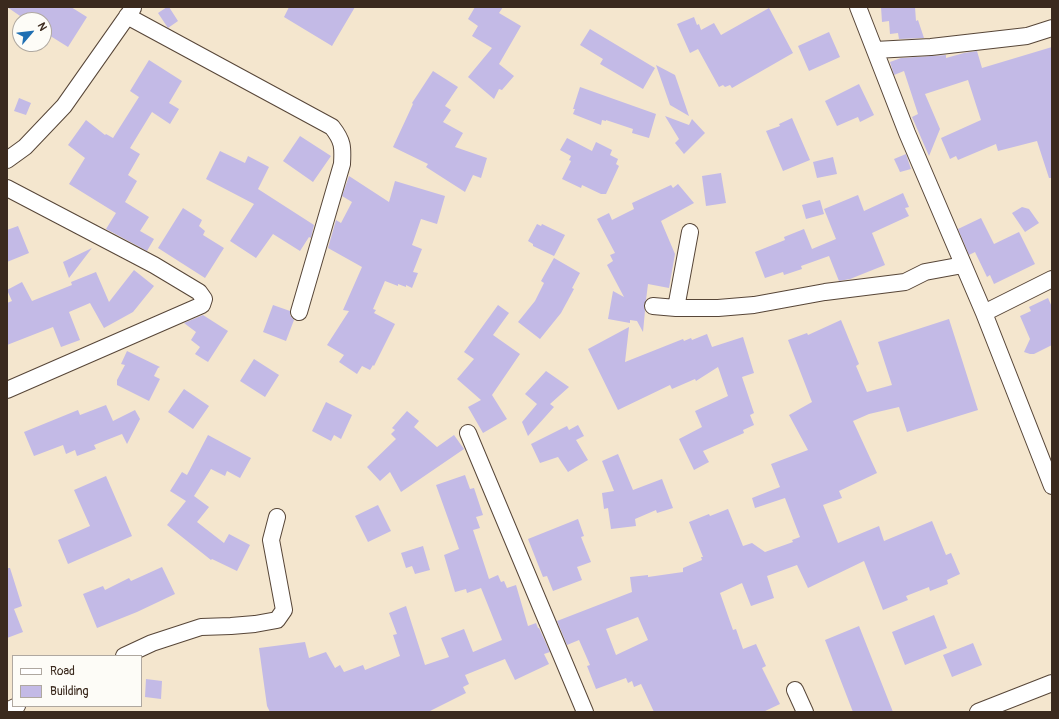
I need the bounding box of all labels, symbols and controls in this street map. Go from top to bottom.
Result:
north arrow [12,12,52,52]
text: N [35,20,50,33]
legend [12,655,142,707]
text: Road [50,664,75,679]
text: Building [50,684,89,699]

